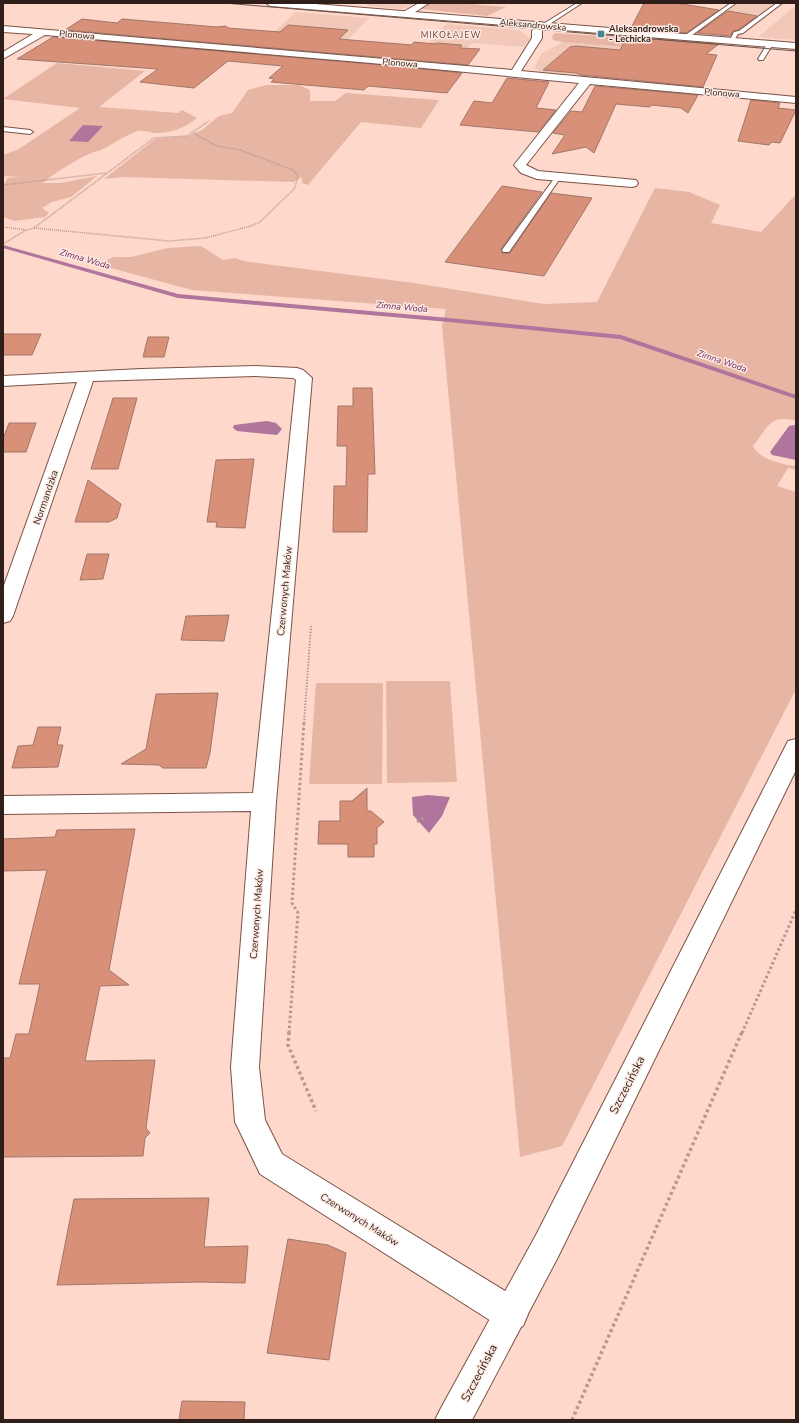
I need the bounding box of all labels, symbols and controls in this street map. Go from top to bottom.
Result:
street label: Aleksandrowska [499,16,567,34]
place label: Aleksandrowska - Lechicka [609,23,678,45]
street label: Plonowa [59,27,95,43]
district label: MIKOŁAJEW [421,29,481,41]
marker: Aleksandrowska - Lechicka [596,29,606,39]
street label: Plonowa [382,55,418,71]
street label: Plonowa [704,85,740,101]
water label: Zimna Woda [58,246,112,272]
water label: Zimna Woda [376,299,428,315]
water label: Zimna Woda [696,347,749,375]
street label: Normandzka [30,468,62,526]
street label: Czerwonych Maków [274,545,296,637]
street label: Czerwonych Maków [247,868,267,960]
street label: Szczecińska [605,1053,649,1117]
street label: Czerwonych Maków [317,1190,402,1250]
street label: Szczecińska [457,1341,501,1405]

